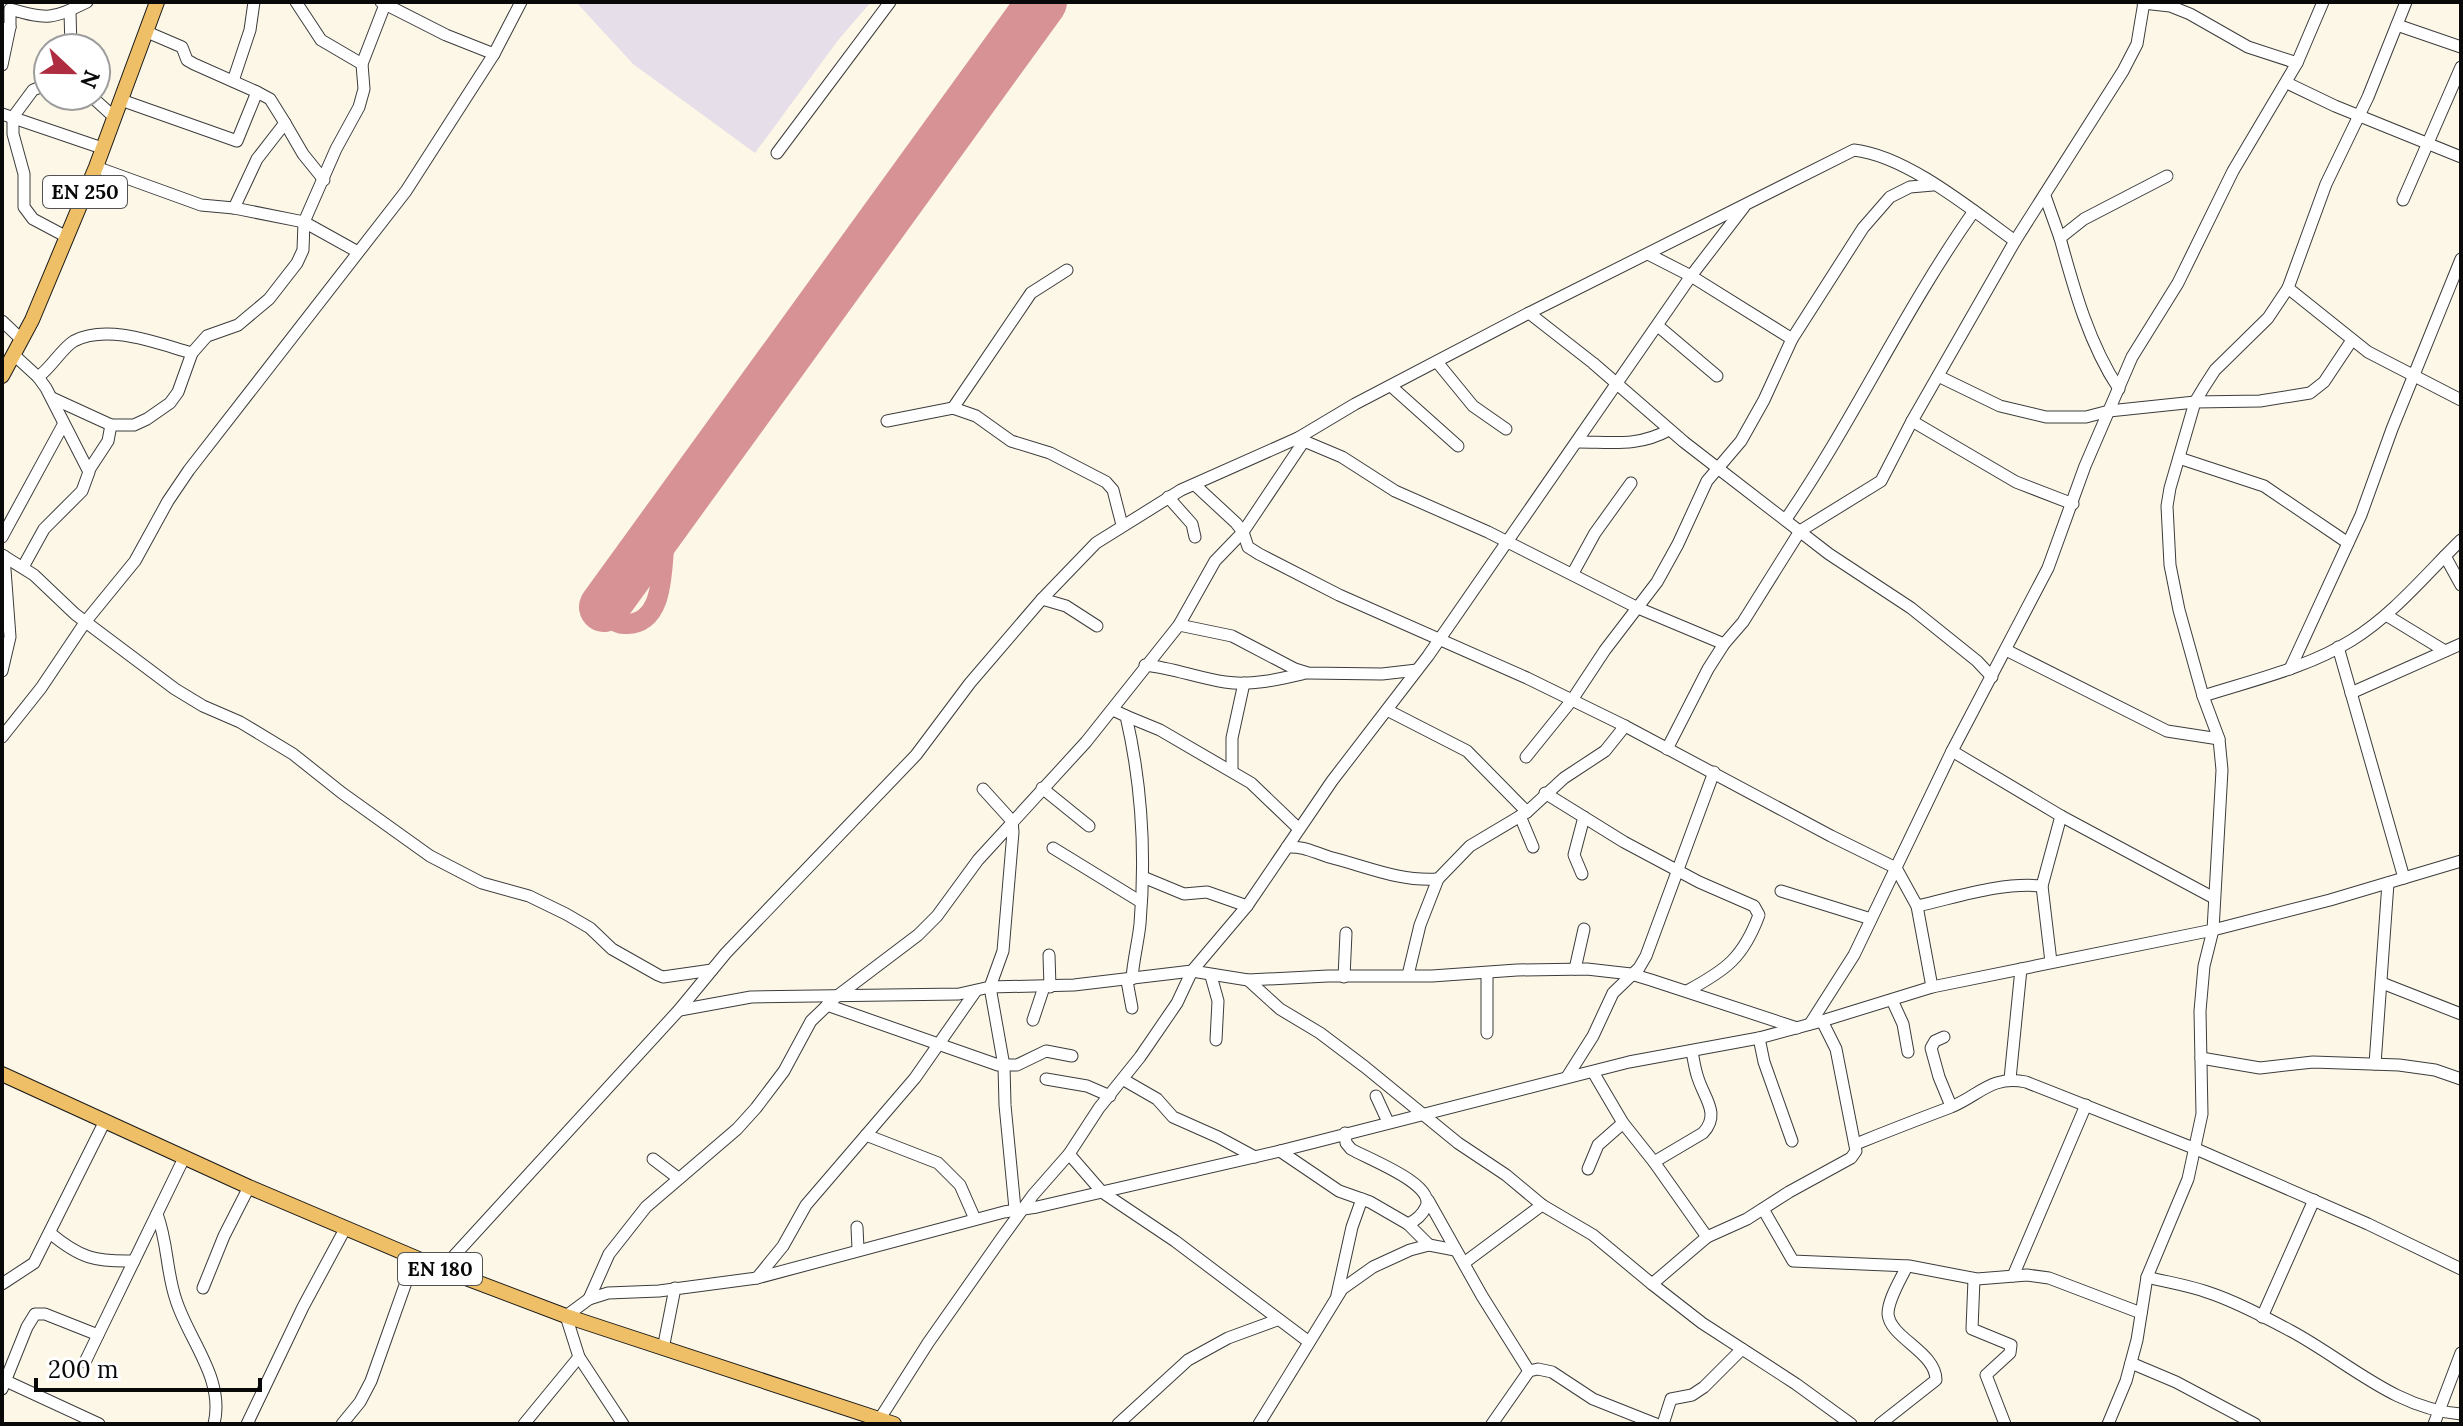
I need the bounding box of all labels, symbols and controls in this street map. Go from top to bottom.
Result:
north arrow [32,32,112,112]
text: N [74,66,107,93]
road number: EN 250 [43,176,127,208]
road number: EN 180 [398,1253,482,1285]
scale bar [36,1342,260,1392]
text: 200 m [48,1354,118,1385]

